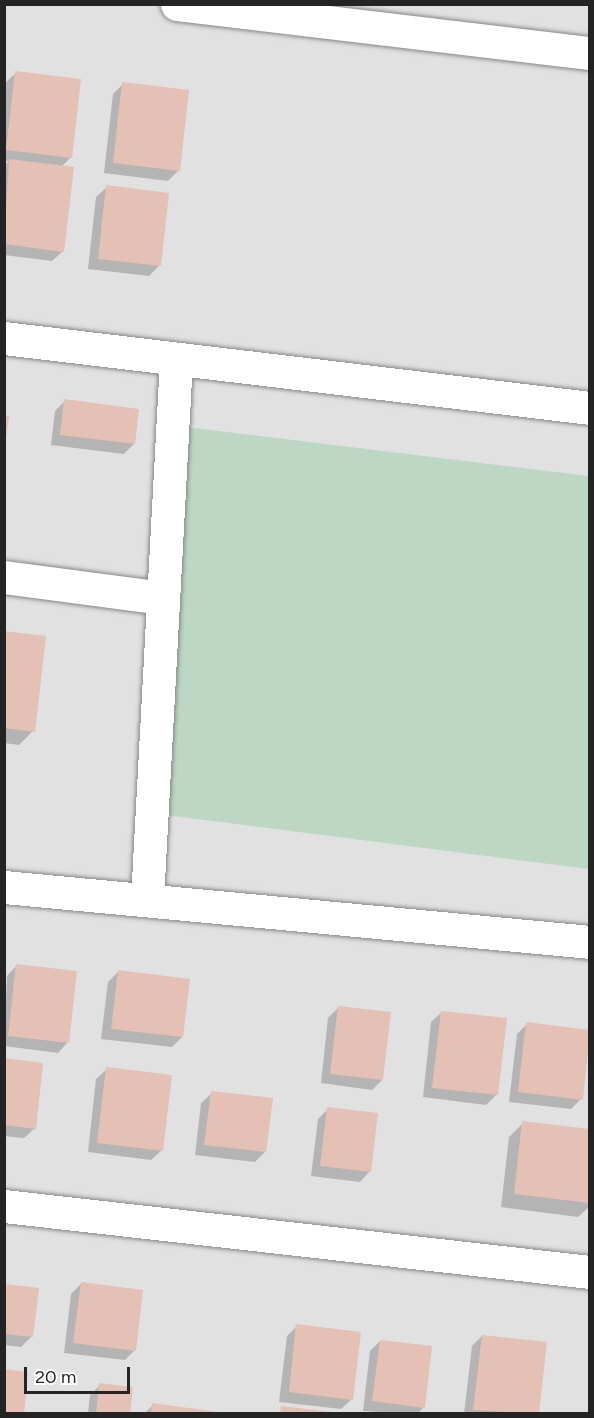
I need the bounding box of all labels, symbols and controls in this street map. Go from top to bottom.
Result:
scale bar [27,1355,134,1393]
text: 20 m [35,1366,76,1388]

